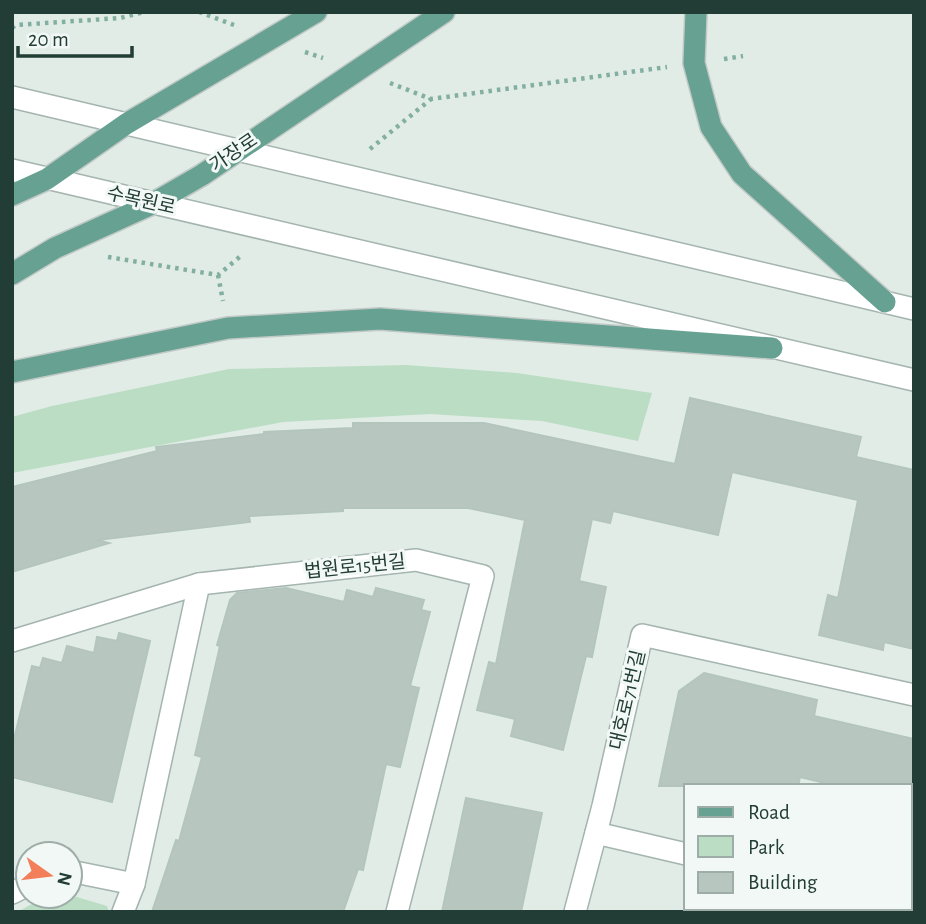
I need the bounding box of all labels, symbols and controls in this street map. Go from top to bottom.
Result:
scale bar [18,14,131,58]
text: 20 m [28,29,69,50]
street label: 가장로 [206,130,261,176]
street label: 수목원로 [105,183,177,218]
street label: 법원로15번길 [303,551,407,582]
street label: 대호로71번길 [606,648,649,752]
legend [684,784,912,910]
text: Road [748,802,790,823]
text: Park [748,837,785,858]
north arrow [14,840,84,910]
text: N [53,870,75,887]
text: Building [748,872,818,893]

